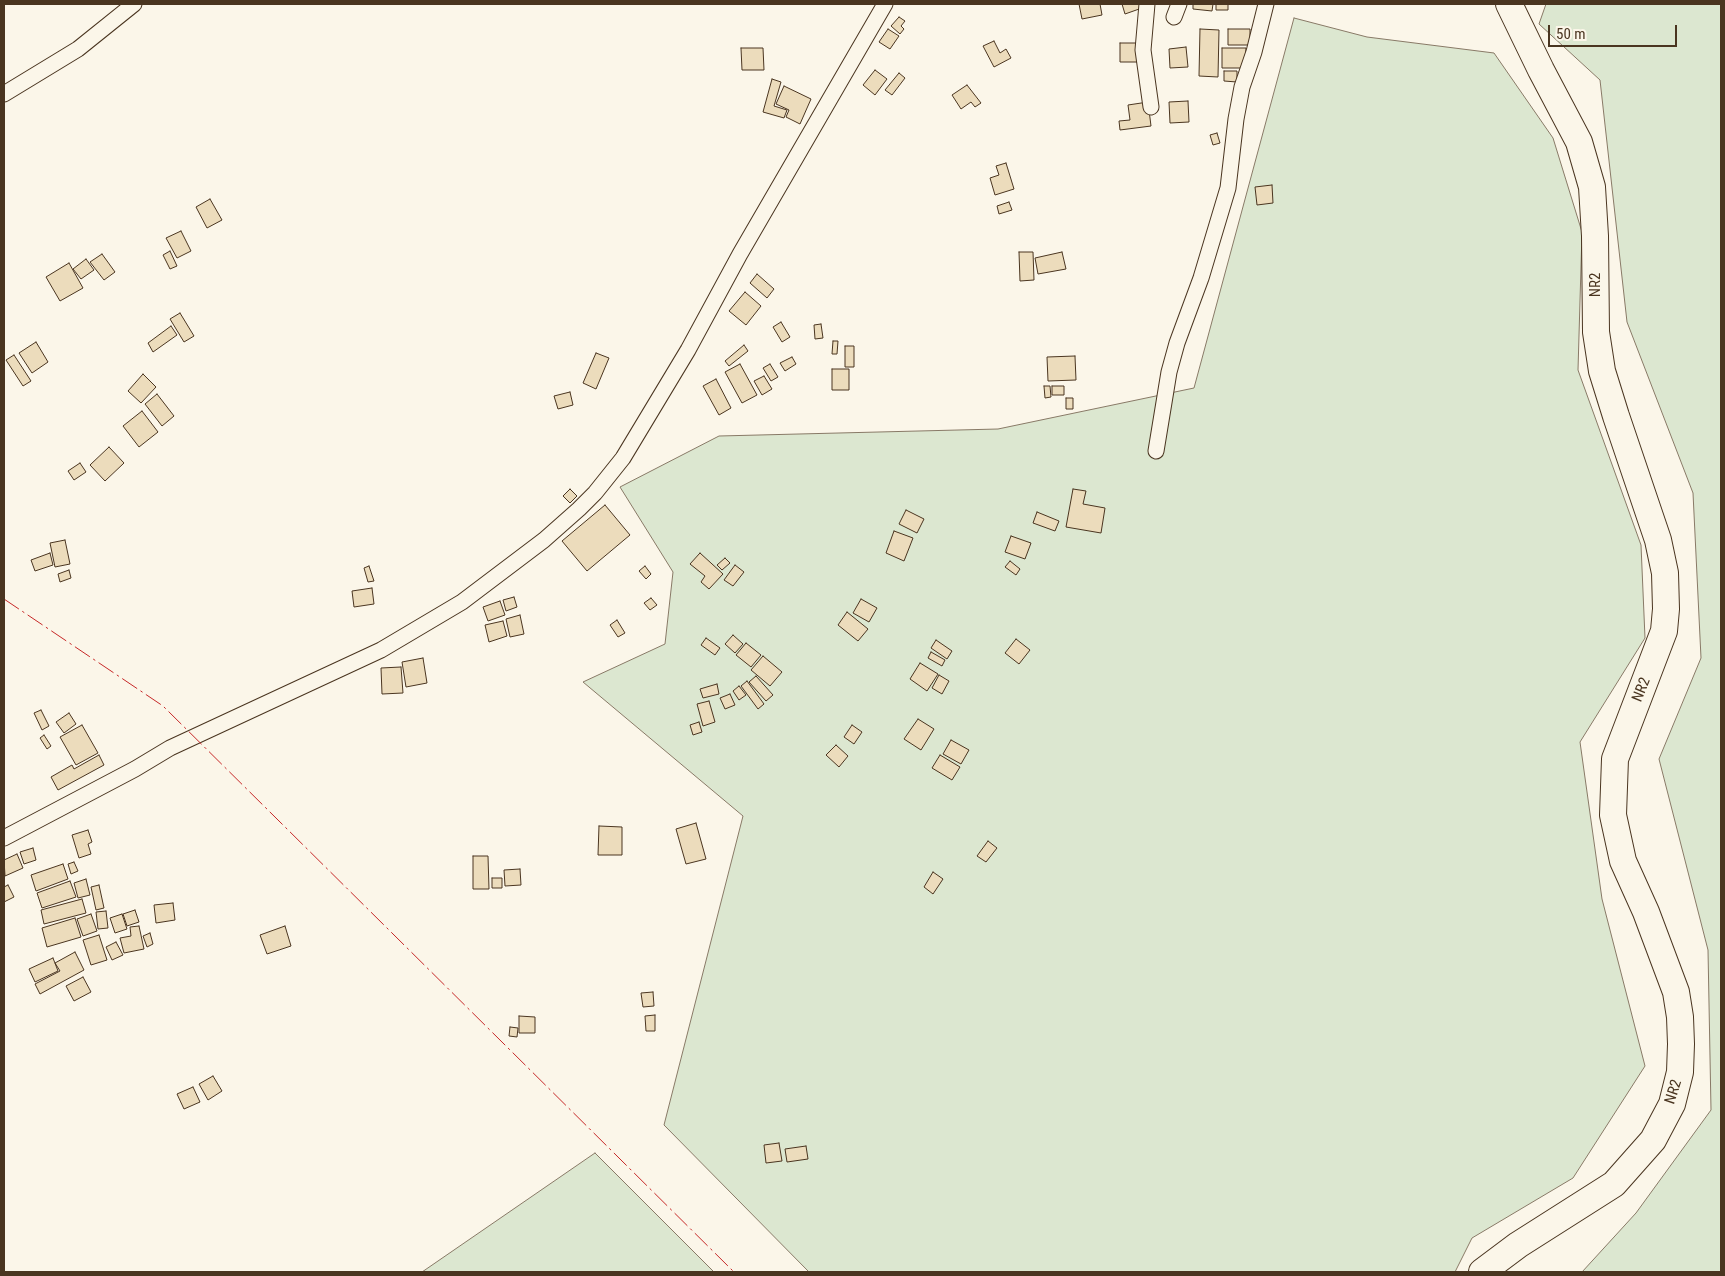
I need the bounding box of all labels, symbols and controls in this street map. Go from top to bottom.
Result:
scale bar [1550,15,1679,47]
text: 50 m [1556,25,1586,43]
street label: NR2 [1587,273,1605,297]
street label: NR2 [1629,675,1655,705]
street label: NR2 [1662,1077,1686,1107]

